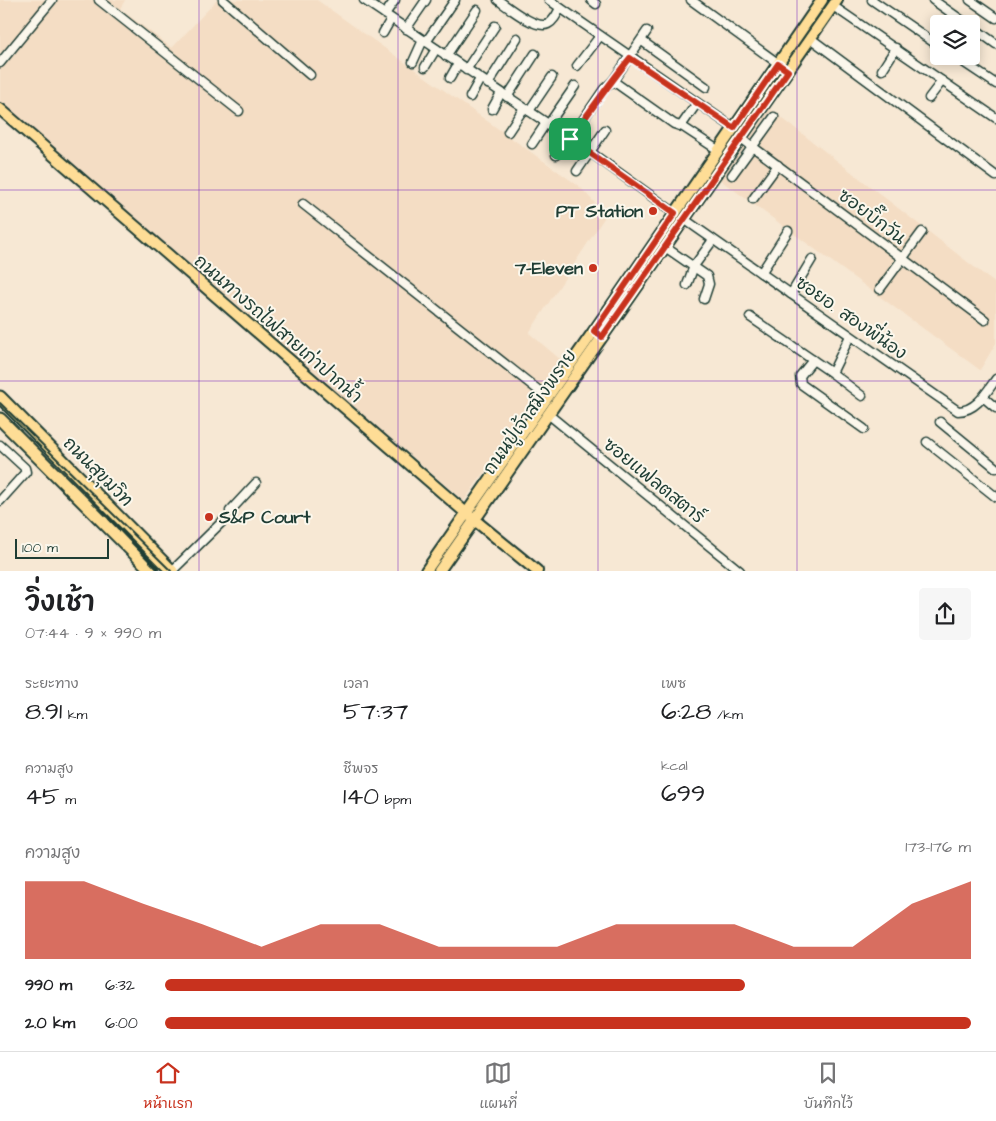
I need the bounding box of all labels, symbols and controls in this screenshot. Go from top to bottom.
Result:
map controls [930,15,980,65]
button: layers [930,15,980,65]
pin [549,118,591,160]
icon: arrive [556,125,584,153]
street label: ซอยบิ๊กวัน [833,179,914,251]
place label: PT Station [556,199,643,224]
marker: PT Station [647,205,659,217]
street label: ถนนทางรถไฟสายเก่าปากน้ำ [188,245,371,409]
place label: 7-Eleven [514,256,583,281]
marker: 7-Eleven [587,262,599,274]
street label: ซอยอ. สองพี่น้อง [790,265,915,366]
street label: ถนนปู่เจ้าสมิงพราย [477,344,583,480]
street label: ถนนสุขุมวิท [57,431,139,513]
street label: ซอยแฟลตสตาร์ [598,431,711,530]
place label: S&P Court [218,505,311,530]
marker: S&P Court [203,511,215,523]
scale bar [15,536,109,559]
text: 100 m [22,538,58,558]
text: วิ่งเช้า [25,583,95,622]
button: share [919,588,971,640]
text: 07:44 · 9 × 990 m [25,622,161,644]
text: ระยะทาง [25,674,78,694]
text: เวลา [343,674,369,694]
text: เพซ [661,674,686,694]
text: 8.91 [25,694,62,729]
text: 57:37 [343,694,408,729]
text: 6:28 [661,694,711,729]
text: km [62,705,87,725]
text: /km [711,705,743,725]
text: kcal [661,756,688,776]
text: ความสูง [25,759,73,779]
text: ชีพจร [343,759,378,779]
text: 699 [661,776,705,811]
text: 45 [25,779,60,814]
text: 140 [343,779,379,814]
text: m [60,790,76,810]
text: bpm [379,790,411,810]
text: 173–176 m [905,836,971,858]
text: ความสูง [25,842,80,864]
text: 990 m [25,974,72,996]
text: 6:32 [105,974,135,996]
text: 2.0 km [25,1012,75,1034]
text: 6:00 [105,1012,138,1034]
tab: หน้าแรก [143,1059,193,1114]
tab: แผนที่ [479,1059,517,1114]
tab: บันทึกไว้ [804,1059,853,1114]

